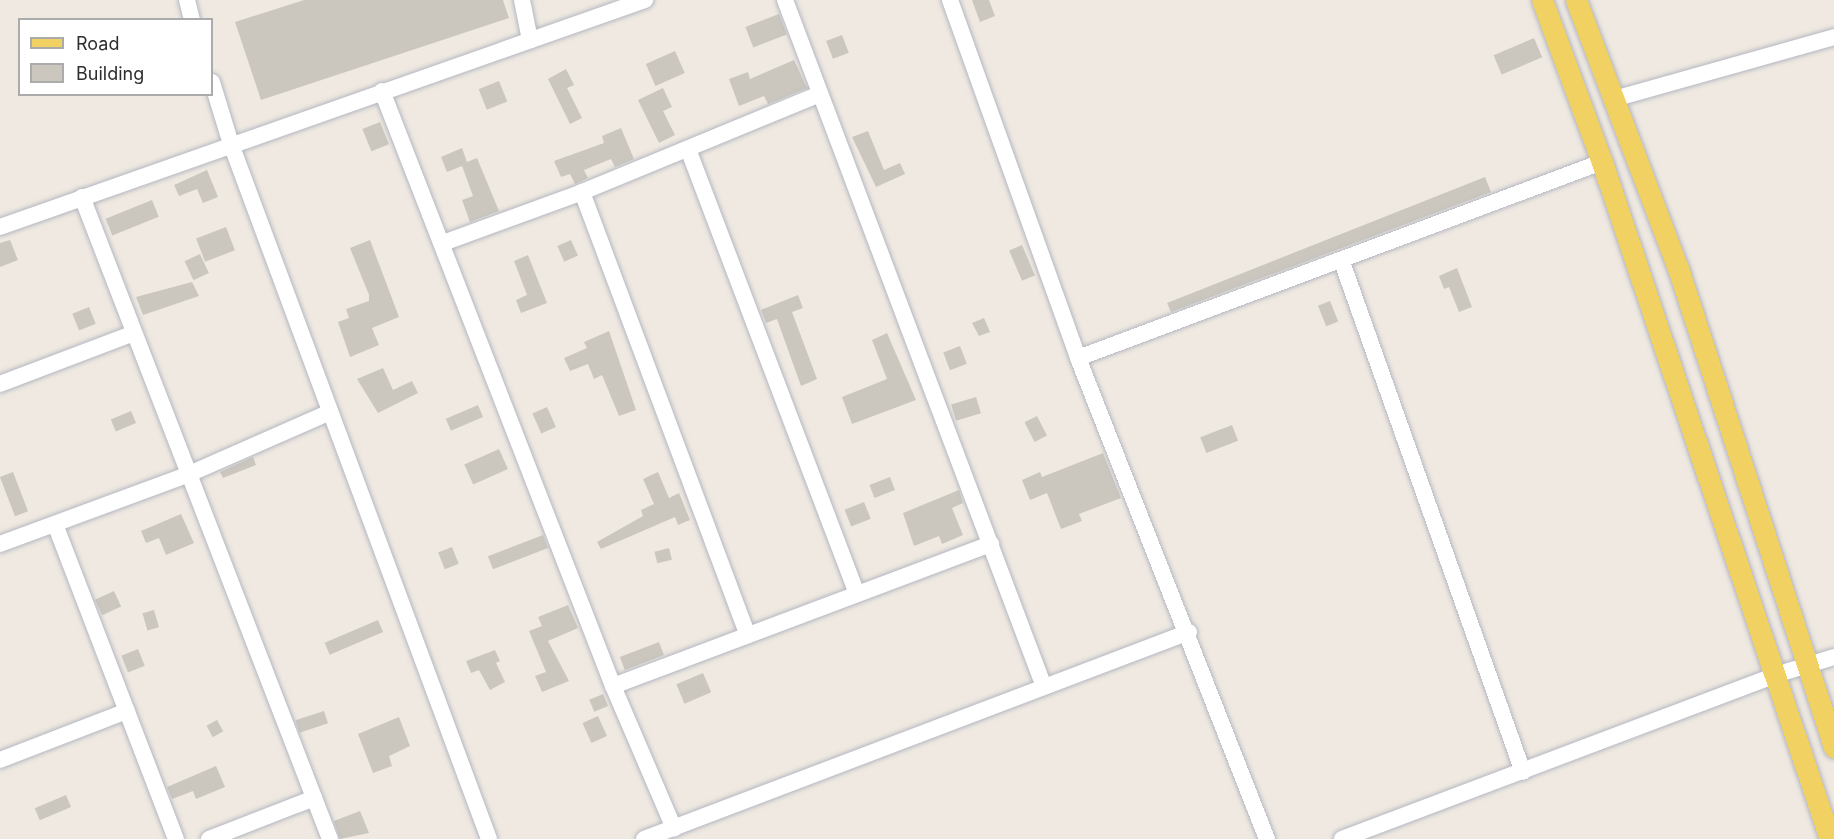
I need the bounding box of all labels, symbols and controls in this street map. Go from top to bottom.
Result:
legend [18,18,213,96]
text: Road [76,33,119,54]
text: Building [76,63,144,84]

